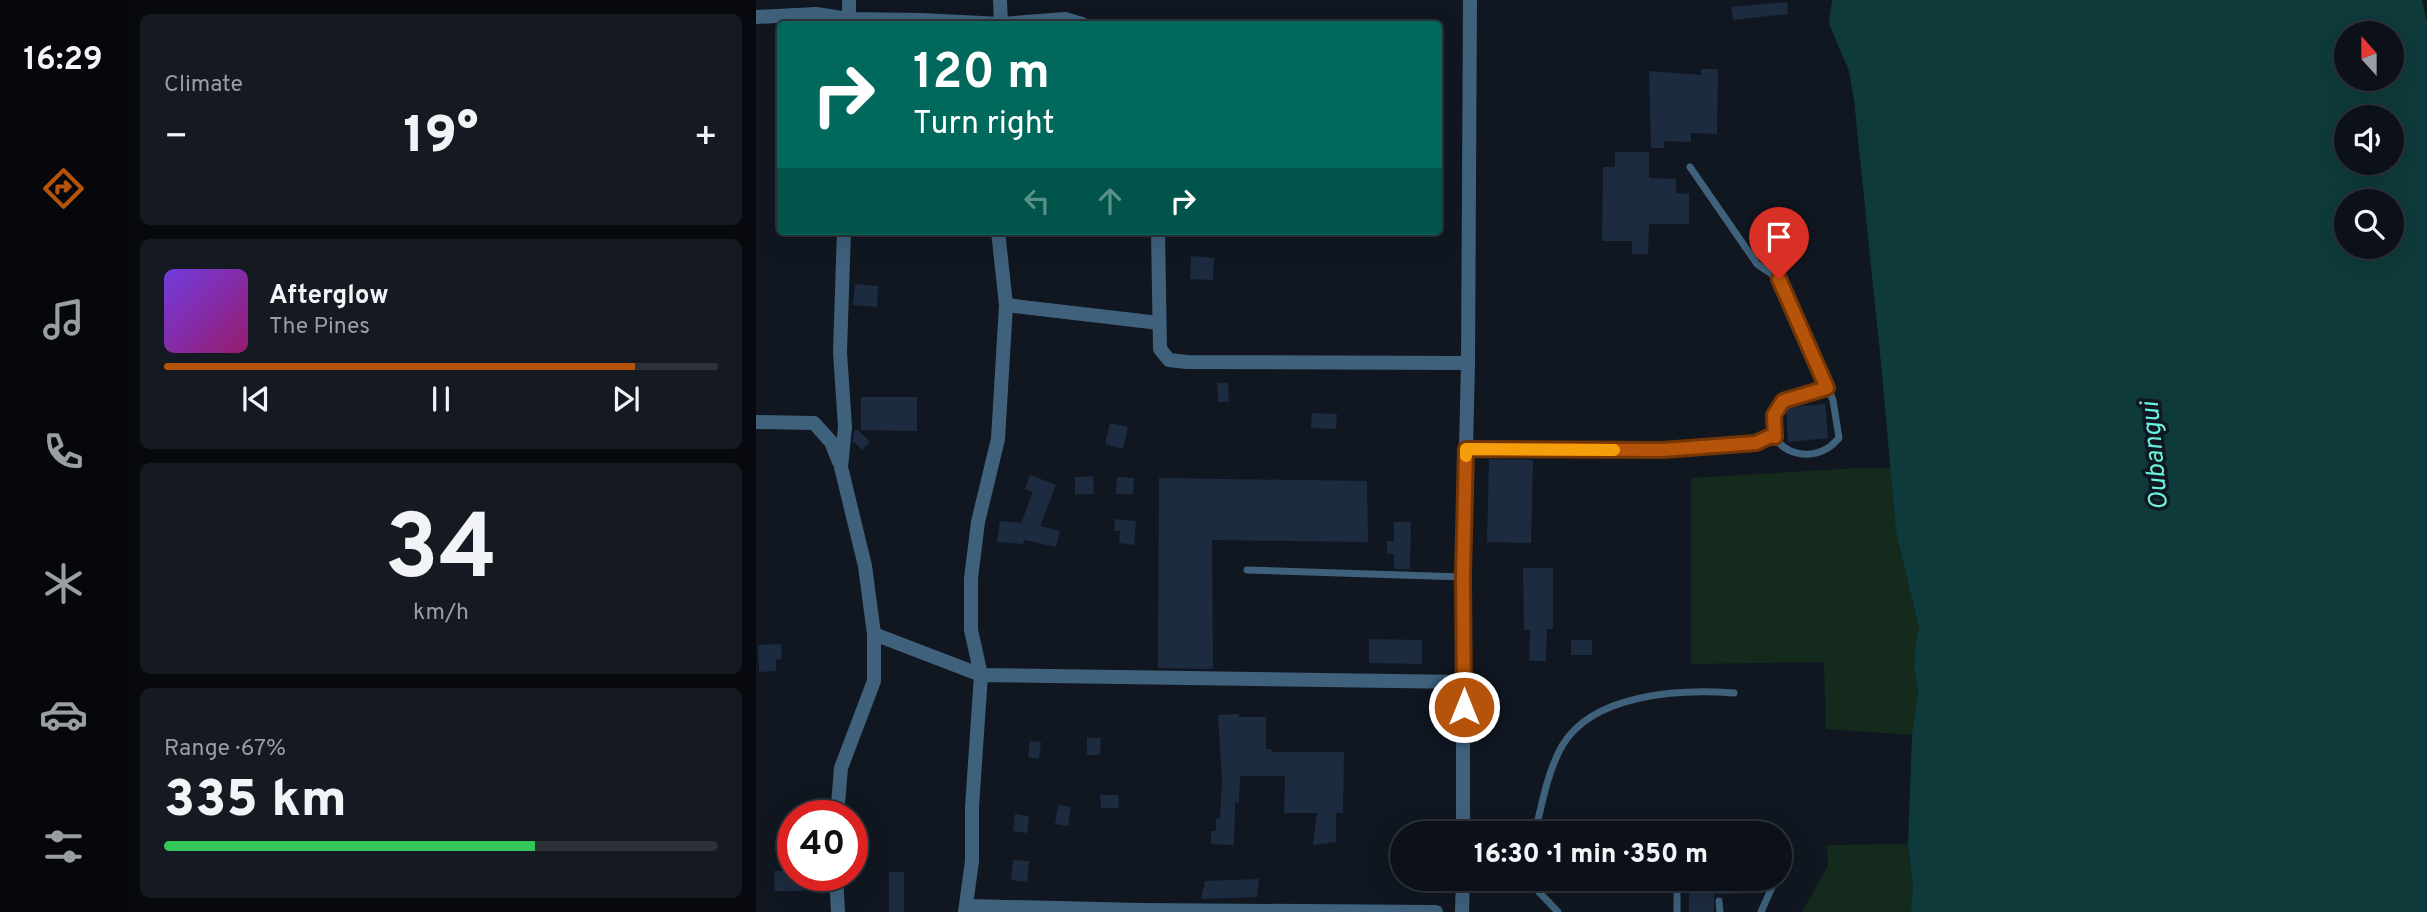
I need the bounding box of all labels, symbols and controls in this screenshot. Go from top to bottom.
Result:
north arrow [2334,21,2404,91]
map controls [2334,21,2404,259]
text: 16:29 [23,41,103,81]
text: 120 m [913,44,1050,106]
icon: right [798,49,889,140]
text: Climate [164,71,243,100]
text: 19° [403,105,479,171]
text: Turn right [913,105,1055,145]
button: sound [2334,105,2404,175]
text: − [164,114,189,163]
text: + [693,114,718,163]
icon: directions [39,164,88,213]
icon: left [1018,182,1056,220]
icon: ahead [1091,182,1129,220]
icon: right [1164,182,1202,220]
button: search [2334,189,2404,259]
pin [1749,207,1809,279]
icon: arrive [1760,218,1798,256]
text: Afterglow [269,280,389,313]
icon: music [39,295,88,344]
text: The Pines [269,313,370,342]
icon: previous [237,380,275,418]
icon: pause [422,380,460,418]
icon: next [607,380,645,418]
water label: Oubangui [2135,399,2177,512]
icon: phone [39,427,88,476]
text: 34 [384,496,498,611]
icon: climate [39,559,88,608]
text: km/h [413,599,469,628]
position arrow [1427,670,1501,744]
icon: car [39,690,88,739]
text: Range · 67% [164,735,286,764]
text: 335 km [164,769,347,835]
speed limit sign: 40 [777,800,868,891]
icon: filters [39,822,88,871]
text: 16:30 · 1 min · 350 m [1474,839,1708,872]

